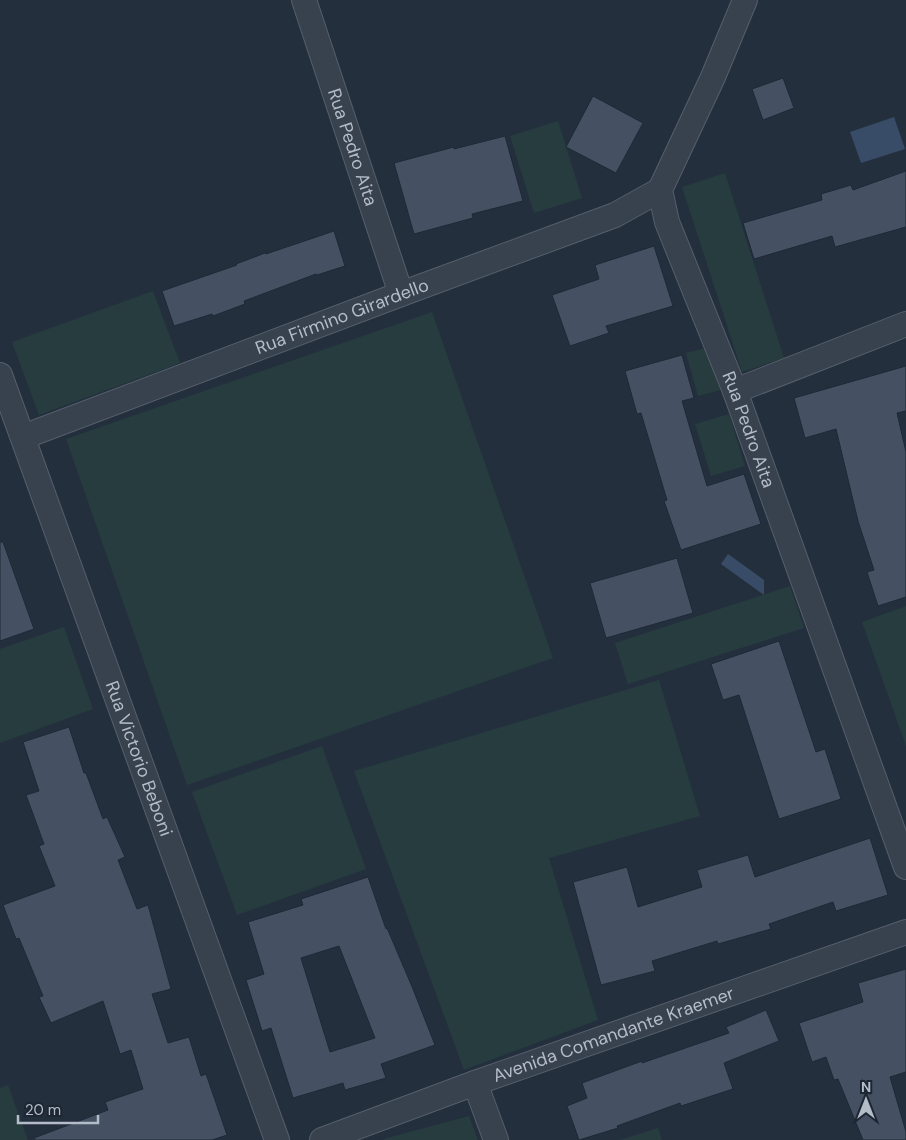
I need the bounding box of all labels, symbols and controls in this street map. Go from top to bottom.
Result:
street label: Rua Pedro Aita [322,85,383,209]
street label: Rua Firmino Girardello [252,273,432,360]
street label: Rua Pedro Aita [716,368,781,491]
street label: Rua Victorio Beboni [100,678,178,840]
street label: Avenida Comandante Kraemer [490,981,738,1088]
north arrow [841,1075,891,1125]
text: N [861,1078,871,1096]
scale bar [18,1092,98,1124]
text: 20 m [25,1100,61,1120]

